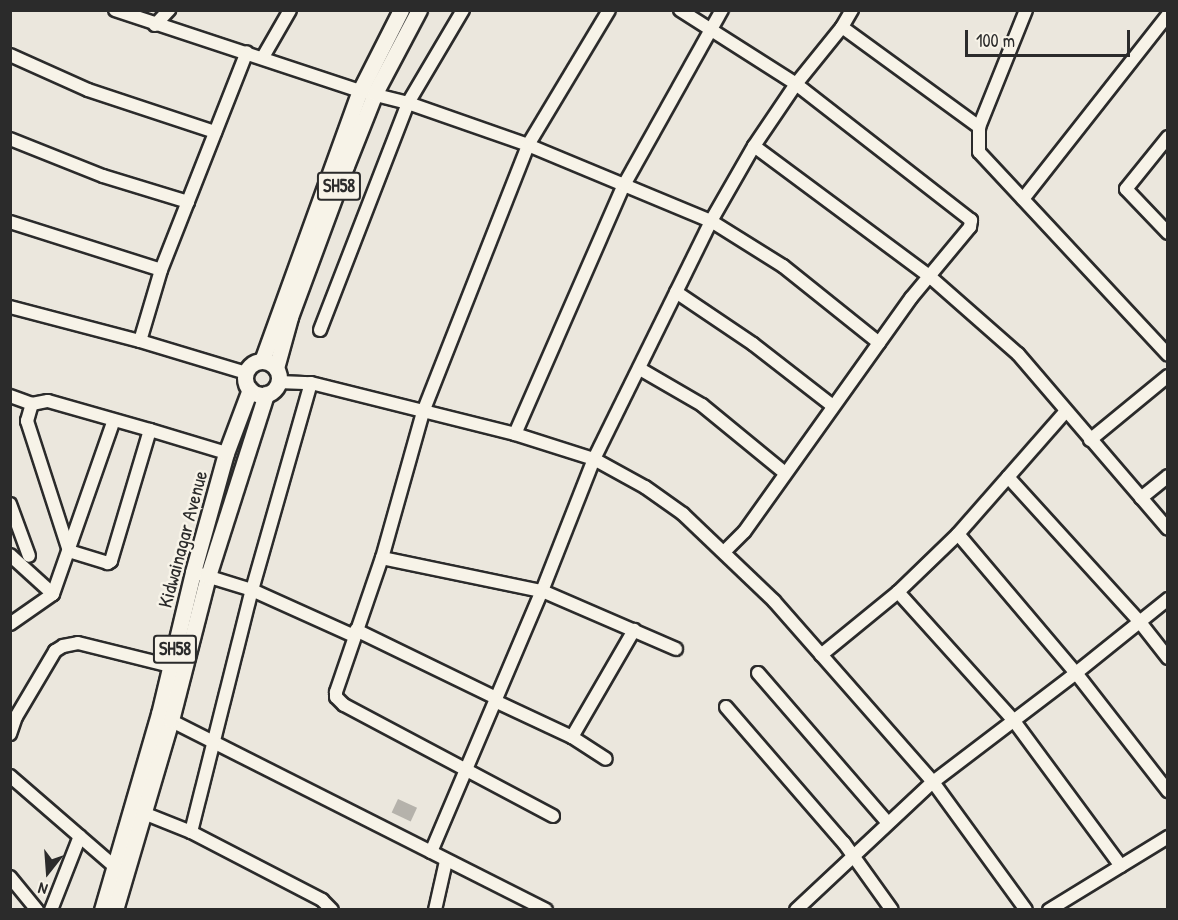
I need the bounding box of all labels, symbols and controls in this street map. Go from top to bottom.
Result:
scale bar [968,18,1133,56]
text: 100 m [976,28,1015,53]
road number: SH58 [316,171,362,201]
street label: Kidwainagar Avenue [152,468,212,610]
road number: SH58 [152,634,198,664]
north arrow [18,842,78,902]
text: N [35,877,50,901]

